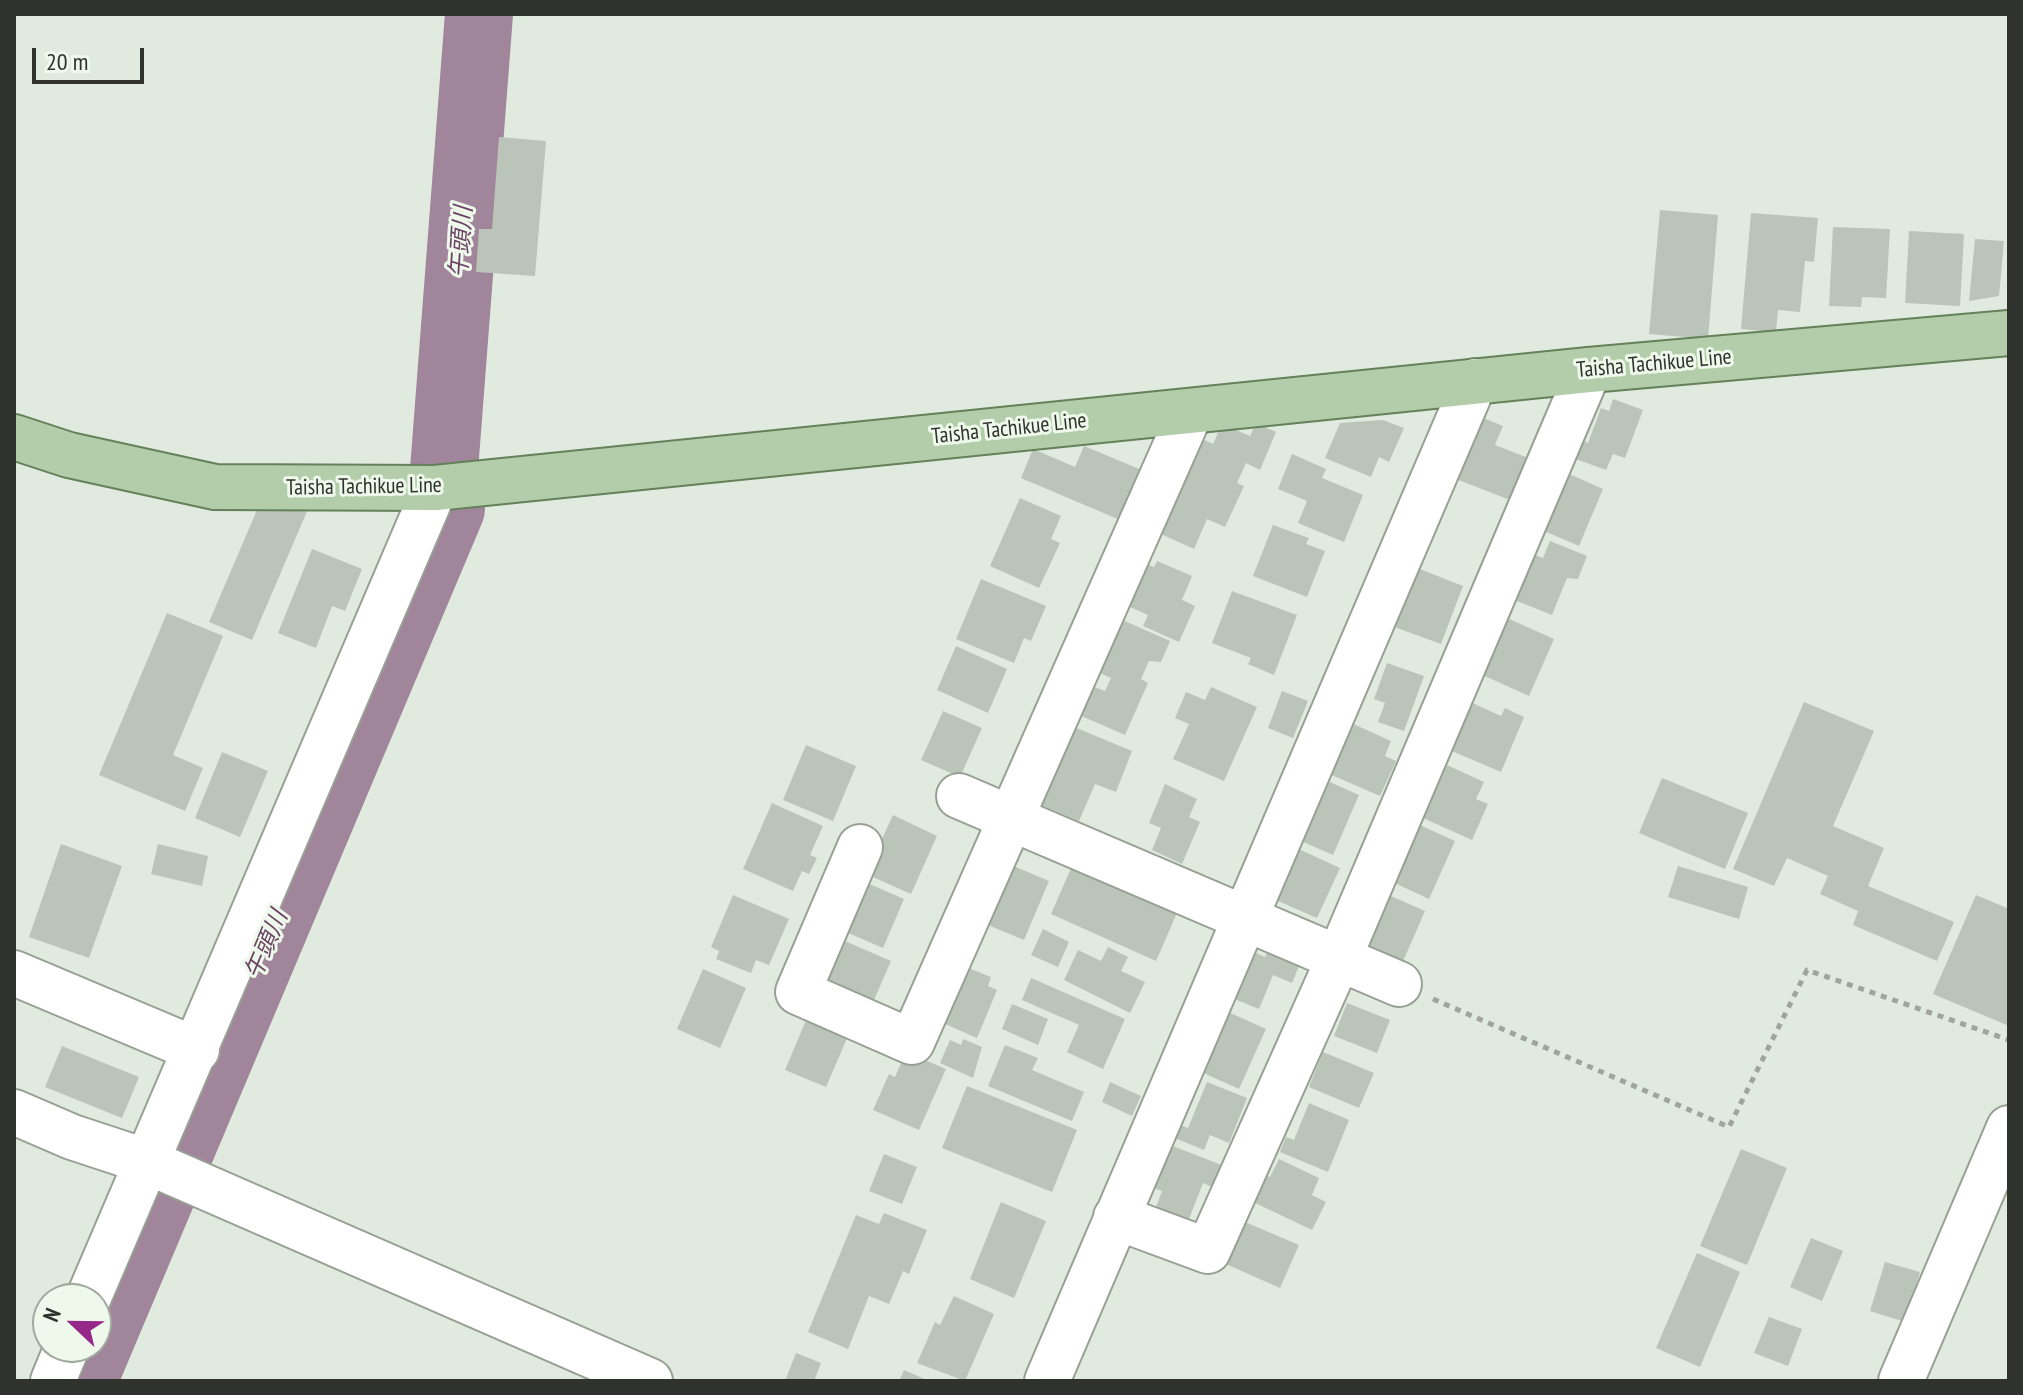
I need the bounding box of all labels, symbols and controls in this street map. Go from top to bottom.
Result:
scale bar [36,32,148,82]
text: 20 m [46,46,88,77]
water label: 午頭川 [445,205,479,279]
street label: Taisha Tachikue Line [1575,344,1733,384]
street label: Taisha Tachikue Line [930,408,1088,450]
street label: Taisha Tachikue Line [286,472,442,502]
water label: 午頭川 [240,906,294,984]
north arrow [32,1283,112,1363]
text: N [36,1304,67,1326]

